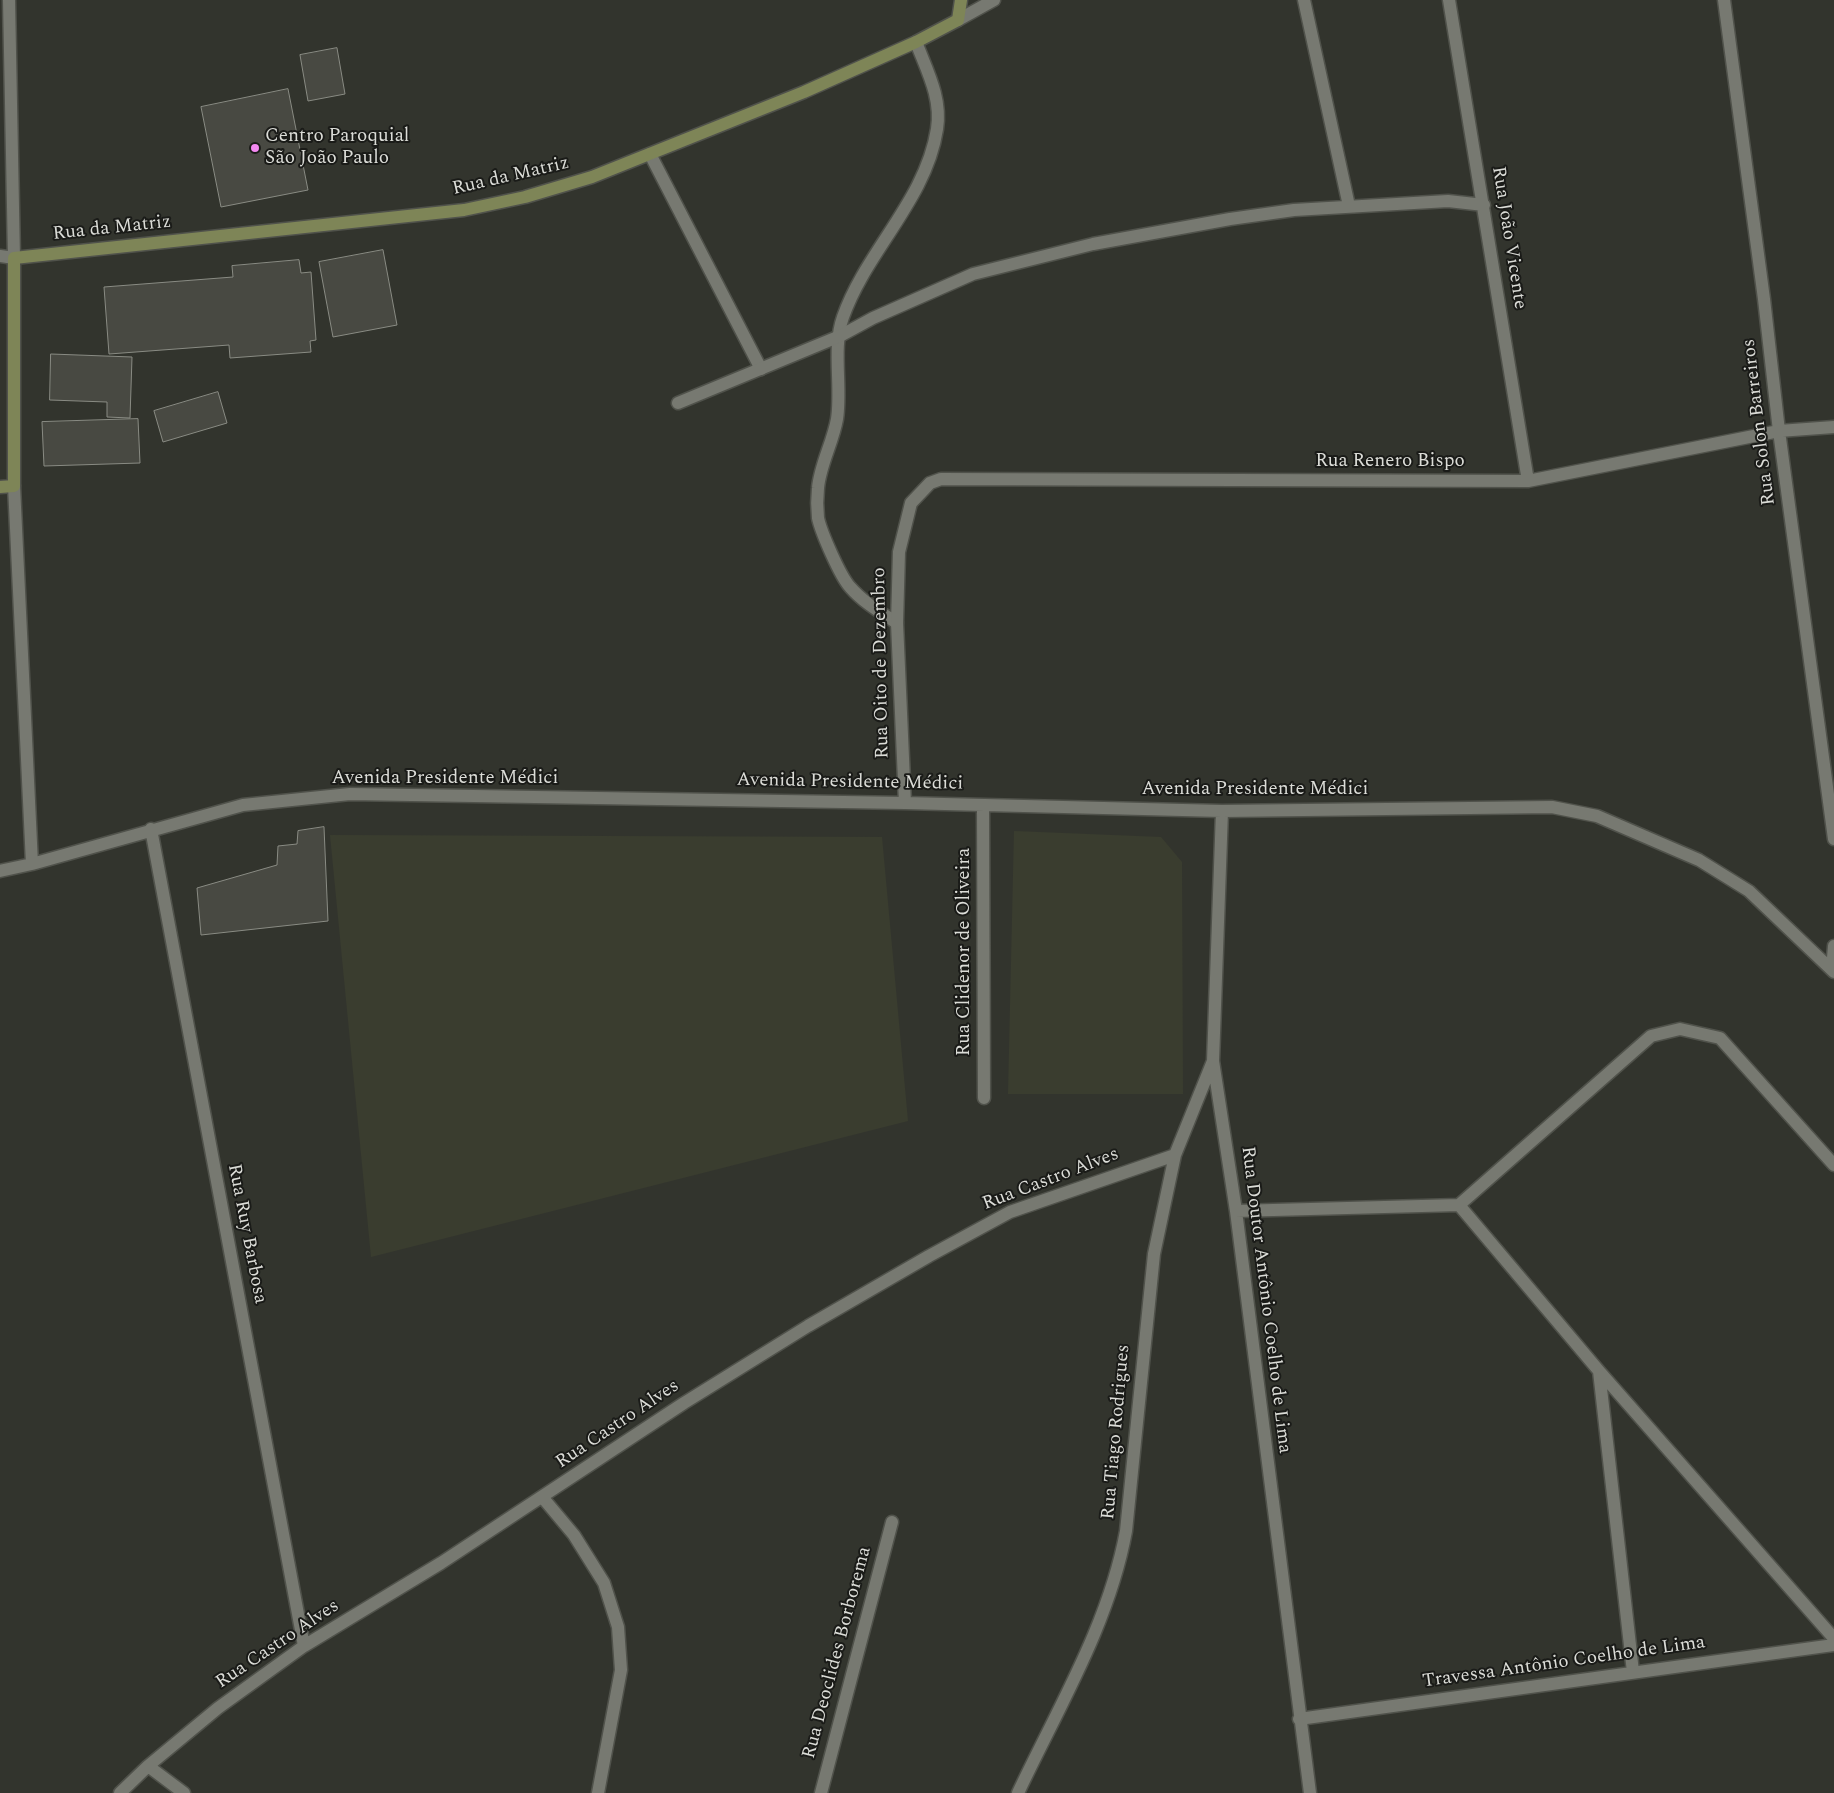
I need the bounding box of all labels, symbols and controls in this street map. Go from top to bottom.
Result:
place label: Centro Paroquial São João Paulo [265,126,409,170]
marker: Centro Paroquial São João Paulo [249,142,261,154]
street label: Rua da Matriz [450,153,572,201]
street label: Rua João Vicente [1485,165,1531,311]
street label: Rua da Matriz [52,211,172,247]
street label: Rua Solon Barreiros [1738,337,1782,507]
street label: Rua Renero Bispo [1315,451,1465,473]
street label: Rua Oito de Dezembro [869,567,895,759]
street label: Avenida Presidente Médici [332,768,558,790]
street label: Avenida Presidente Médici [736,770,964,796]
street label: Avenida Presidente Médici [1142,779,1368,801]
street label: Rua Clidenor de Oliveira [954,848,976,1056]
street label: Rua Castro Alves [980,1144,1122,1216]
street label: Rua Doutor Antônio Coelho de Lima [1235,1145,1295,1455]
street label: Rua Ruy Barbosa [221,1162,271,1306]
street label: Rua Tiago Rodrigues [1098,1343,1136,1521]
street label: Rua Castro Alves [552,1375,684,1475]
street label: Rua Deoclides Borborema [799,1544,877,1762]
street label: Rua Castro Alves [212,1595,344,1695]
street label: Travessa Antônio Coelho de Lima [1421,1632,1707,1694]

